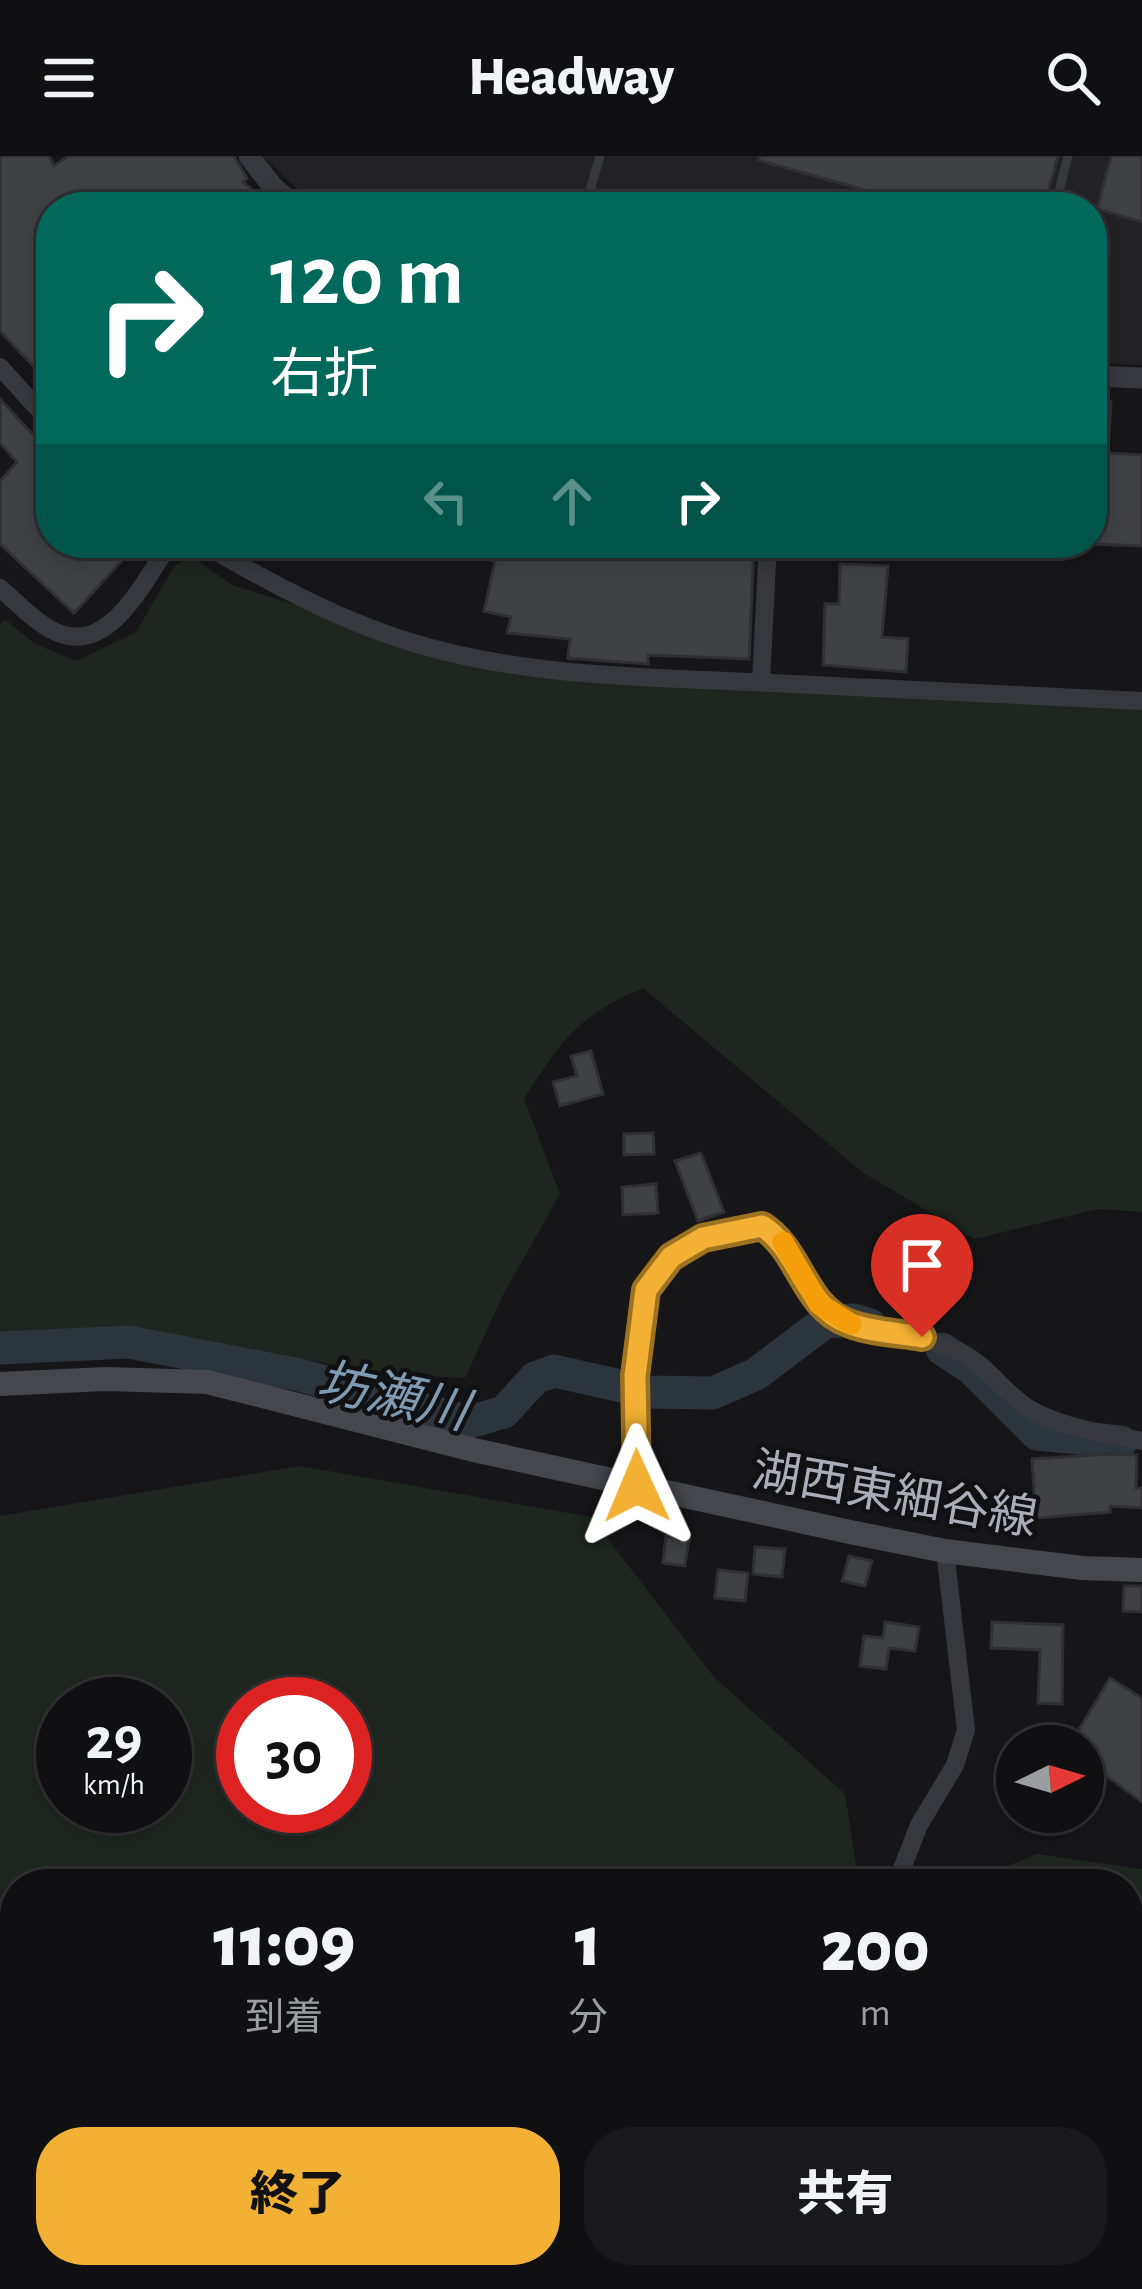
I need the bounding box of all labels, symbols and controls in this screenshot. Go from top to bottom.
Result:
icon: menu [36,45,102,111]
icon: search [1040,45,1106,111]
text: Headway [468,51,674,105]
text: 120 m [270,236,464,320]
icon: right [72,240,228,396]
text: 右折 [270,349,378,403]
icon: left [413,468,479,534]
icon: ahead [539,468,605,534]
icon: right [665,468,731,534]
pin [871,1214,973,1337]
icon: arrive [889,1232,955,1298]
water label: 坊瀬川 [312,1355,478,1439]
position arrow [574,1423,700,1549]
street label: 湖西東細谷線 [748,1444,1041,1545]
speed limit sign: 30 [216,1677,372,1833]
text: 29 [85,1710,143,1770]
north arrow [996,1725,1104,1833]
map controls [996,1725,1104,1833]
text: km/h [83,1770,145,1800]
text: 11:09 [213,1907,355,1979]
text: 1 [575,1907,601,1979]
text: 200 [821,1912,930,1984]
text: m [860,1994,891,2033]
text: 到着 [245,1999,323,2038]
text: 分 [568,1999,607,2038]
button: 終了 [36,2127,560,2265]
button: 共有 [584,2127,1107,2265]

